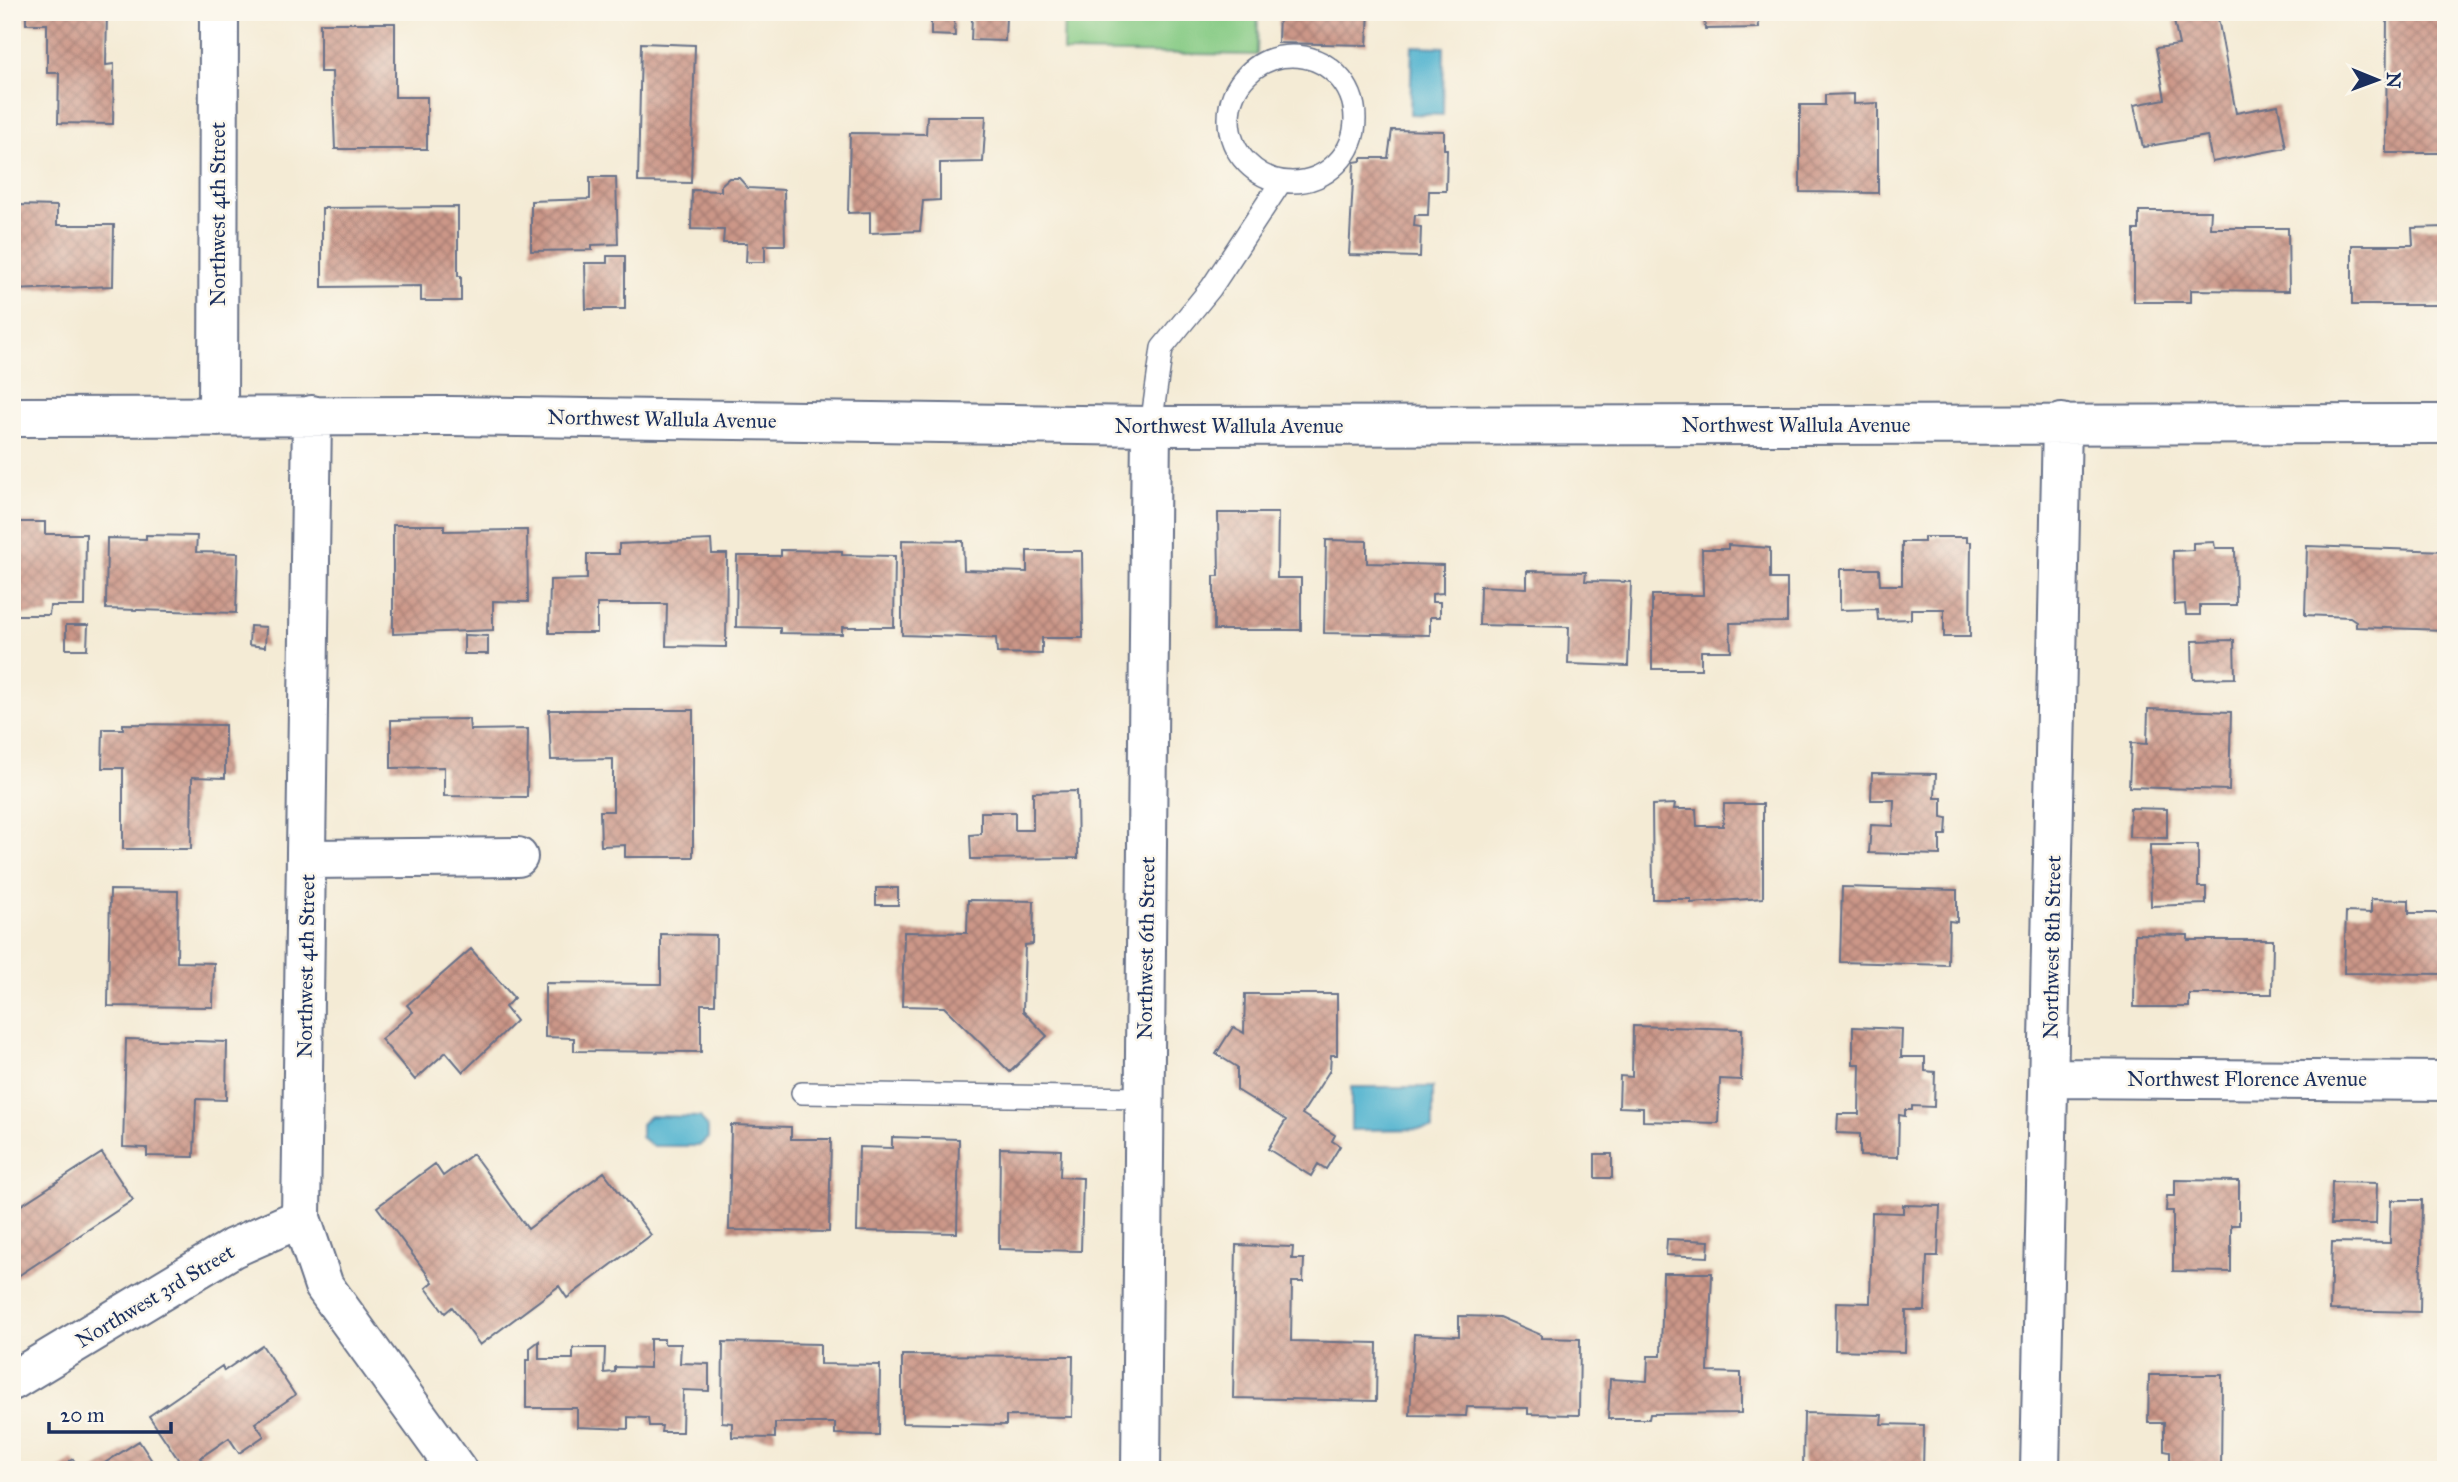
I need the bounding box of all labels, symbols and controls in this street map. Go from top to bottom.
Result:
north arrow [2342,46,2412,116]
text: N [2382,72,2405,89]
street label: Northwest 4th Street [205,121,231,306]
street label: Northwest Wallula Avenue [547,404,777,434]
street label: Northwest Wallula Avenue [1681,412,1911,438]
street label: Northwest Wallula Avenue [1114,413,1344,439]
street label: Northwest 8th Street [2037,854,2067,1039]
street label: Northwest 6th Street [1131,856,1161,1040]
street label: Northwest 4th Street [291,873,321,1058]
street label: Northwest Florence Avenue [2127,1066,2367,1092]
street label: Northwest 3rd Street [71,1238,239,1354]
scale bar [49,1391,172,1435]
text: 20 m [60,1402,105,1428]

